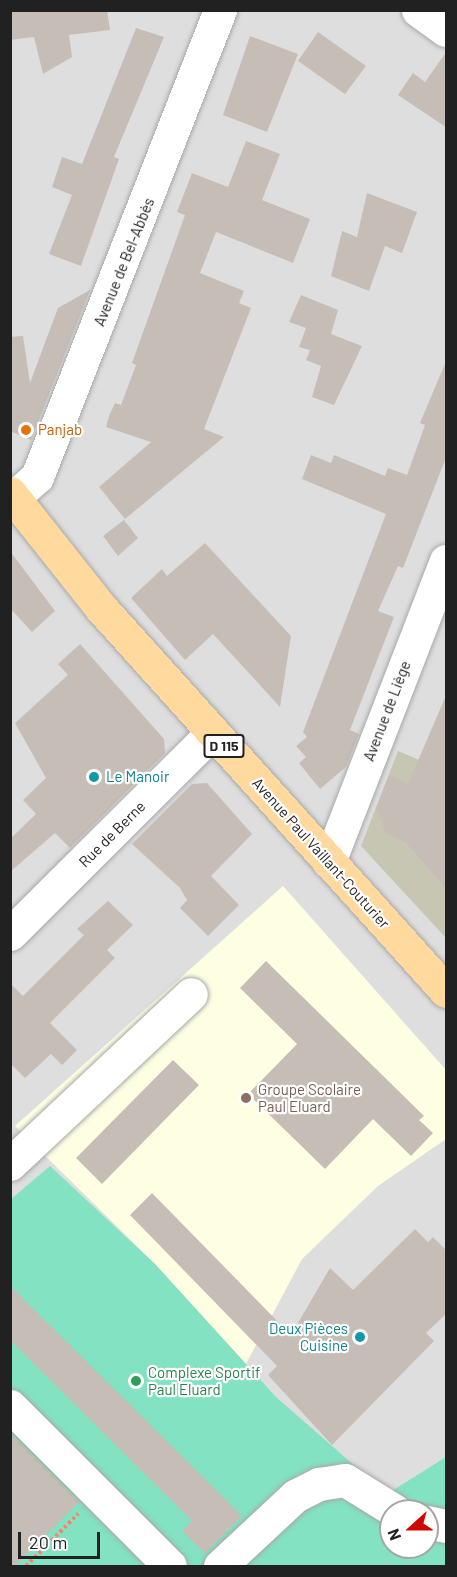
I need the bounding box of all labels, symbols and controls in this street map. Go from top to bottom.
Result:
street label: Avenue de Bel-Abbès [90,195,158,329]
place label: Panjab [38,421,82,439]
marker: Panjab [19,423,33,437]
street label: Avenue de Liège [360,658,414,764]
road number: D 115 [203,735,245,757]
place label: Le Manoir [106,768,169,786]
marker: Le Manoir [87,770,101,784]
street label: Avenue Paul Vaillant-Couturier [249,774,393,932]
street label: Rue de Berne [75,797,149,871]
place label: Groupe Scolaire Paul Eluard [258,1080,361,1115]
marker: Groupe Scolaire Paul Eluard [239,1091,253,1105]
place label: Deux Pièces Cuisine [269,1319,348,1354]
marker: Deux Pièces Cuisine [353,1330,367,1344]
place label: Complexe Sportif Paul Eluard [148,1363,260,1398]
marker: Complexe Sportif Paul Eluard [129,1374,143,1388]
north arrow [379,1499,439,1559]
scale bar [21,1520,104,1558]
text: N [383,1527,404,1543]
text: 20 m [29,1531,67,1553]

